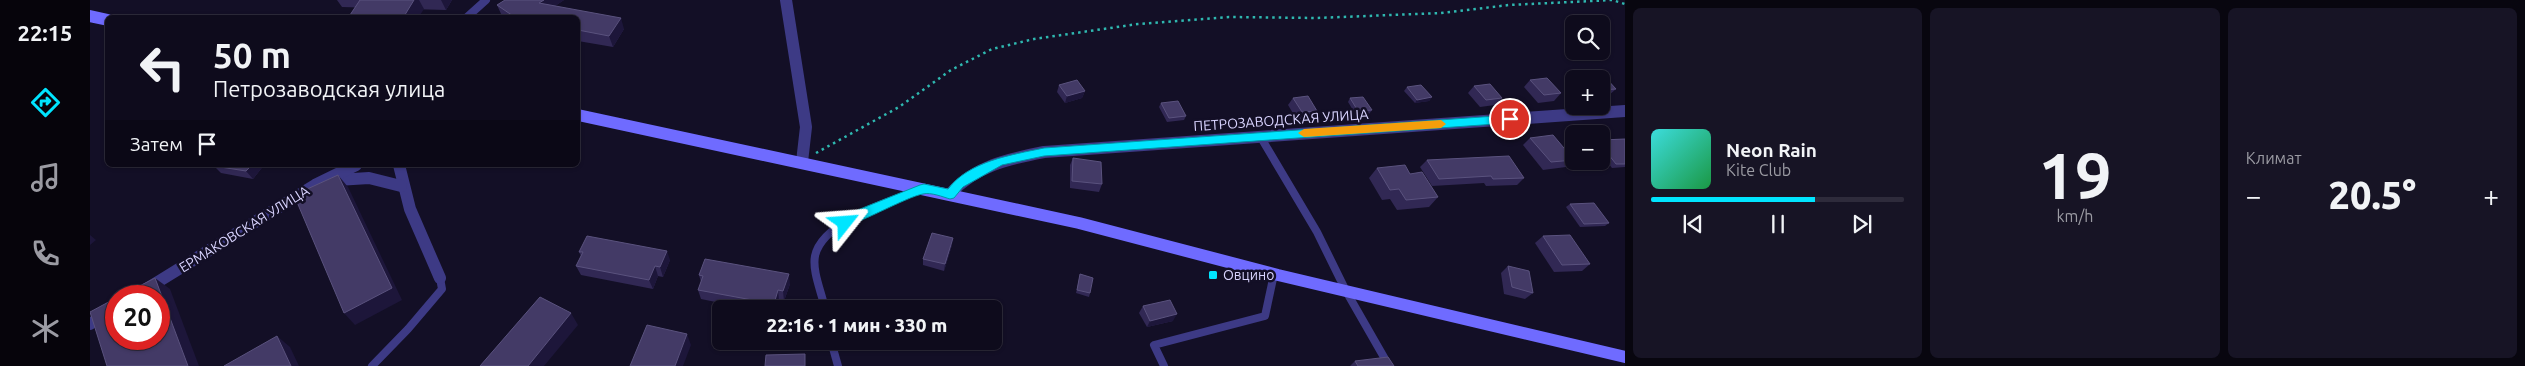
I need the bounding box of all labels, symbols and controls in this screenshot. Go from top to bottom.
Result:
map controls [1565,15,1610,170]
button: search [1565,15,1610,60]
text: 22:15 [17,20,73,45]
icon: left [130,35,195,100]
text: 50 m [213,35,291,75]
button: + [1565,70,1610,115]
text: Петрозаводская улица [213,76,445,101]
icon: directions [28,85,63,120]
pin [1489,98,1531,140]
icon: arrive [1496,105,1524,133]
street label: ПЕТРОЗАВОДСКАЯ УЛИЦА [1193,106,1369,134]
button: − [1565,125,1610,170]
icon: arrive [193,130,221,158]
text: Затем [130,133,183,155]
text: 19 [2038,138,2112,211]
text: Neon Rain [1726,139,1817,161]
text: Климат [2246,149,2302,167]
icon: music [28,160,63,195]
text: Kite Club [1726,161,1791,179]
text: 20.5° [2329,174,2416,216]
text: − [2246,180,2261,211]
text: + [2483,180,2499,211]
street label: ЕРМАКОВСКАЯ УЛИЦА [176,182,312,276]
position arrow [818,196,870,248]
text: km/h [2057,207,2093,225]
icon: previous [1679,210,1707,238]
icon: pause [1764,210,1792,238]
icon: next [1848,210,1876,238]
icon: phone [28,236,63,271]
place label: Овцино [1223,267,1274,283]
marker: Овцино [1207,269,1219,281]
speed limit sign: 20 [105,285,170,350]
icon: climate [28,311,63,346]
text: 22:16 · 1 мин · 330 m [767,314,947,336]

